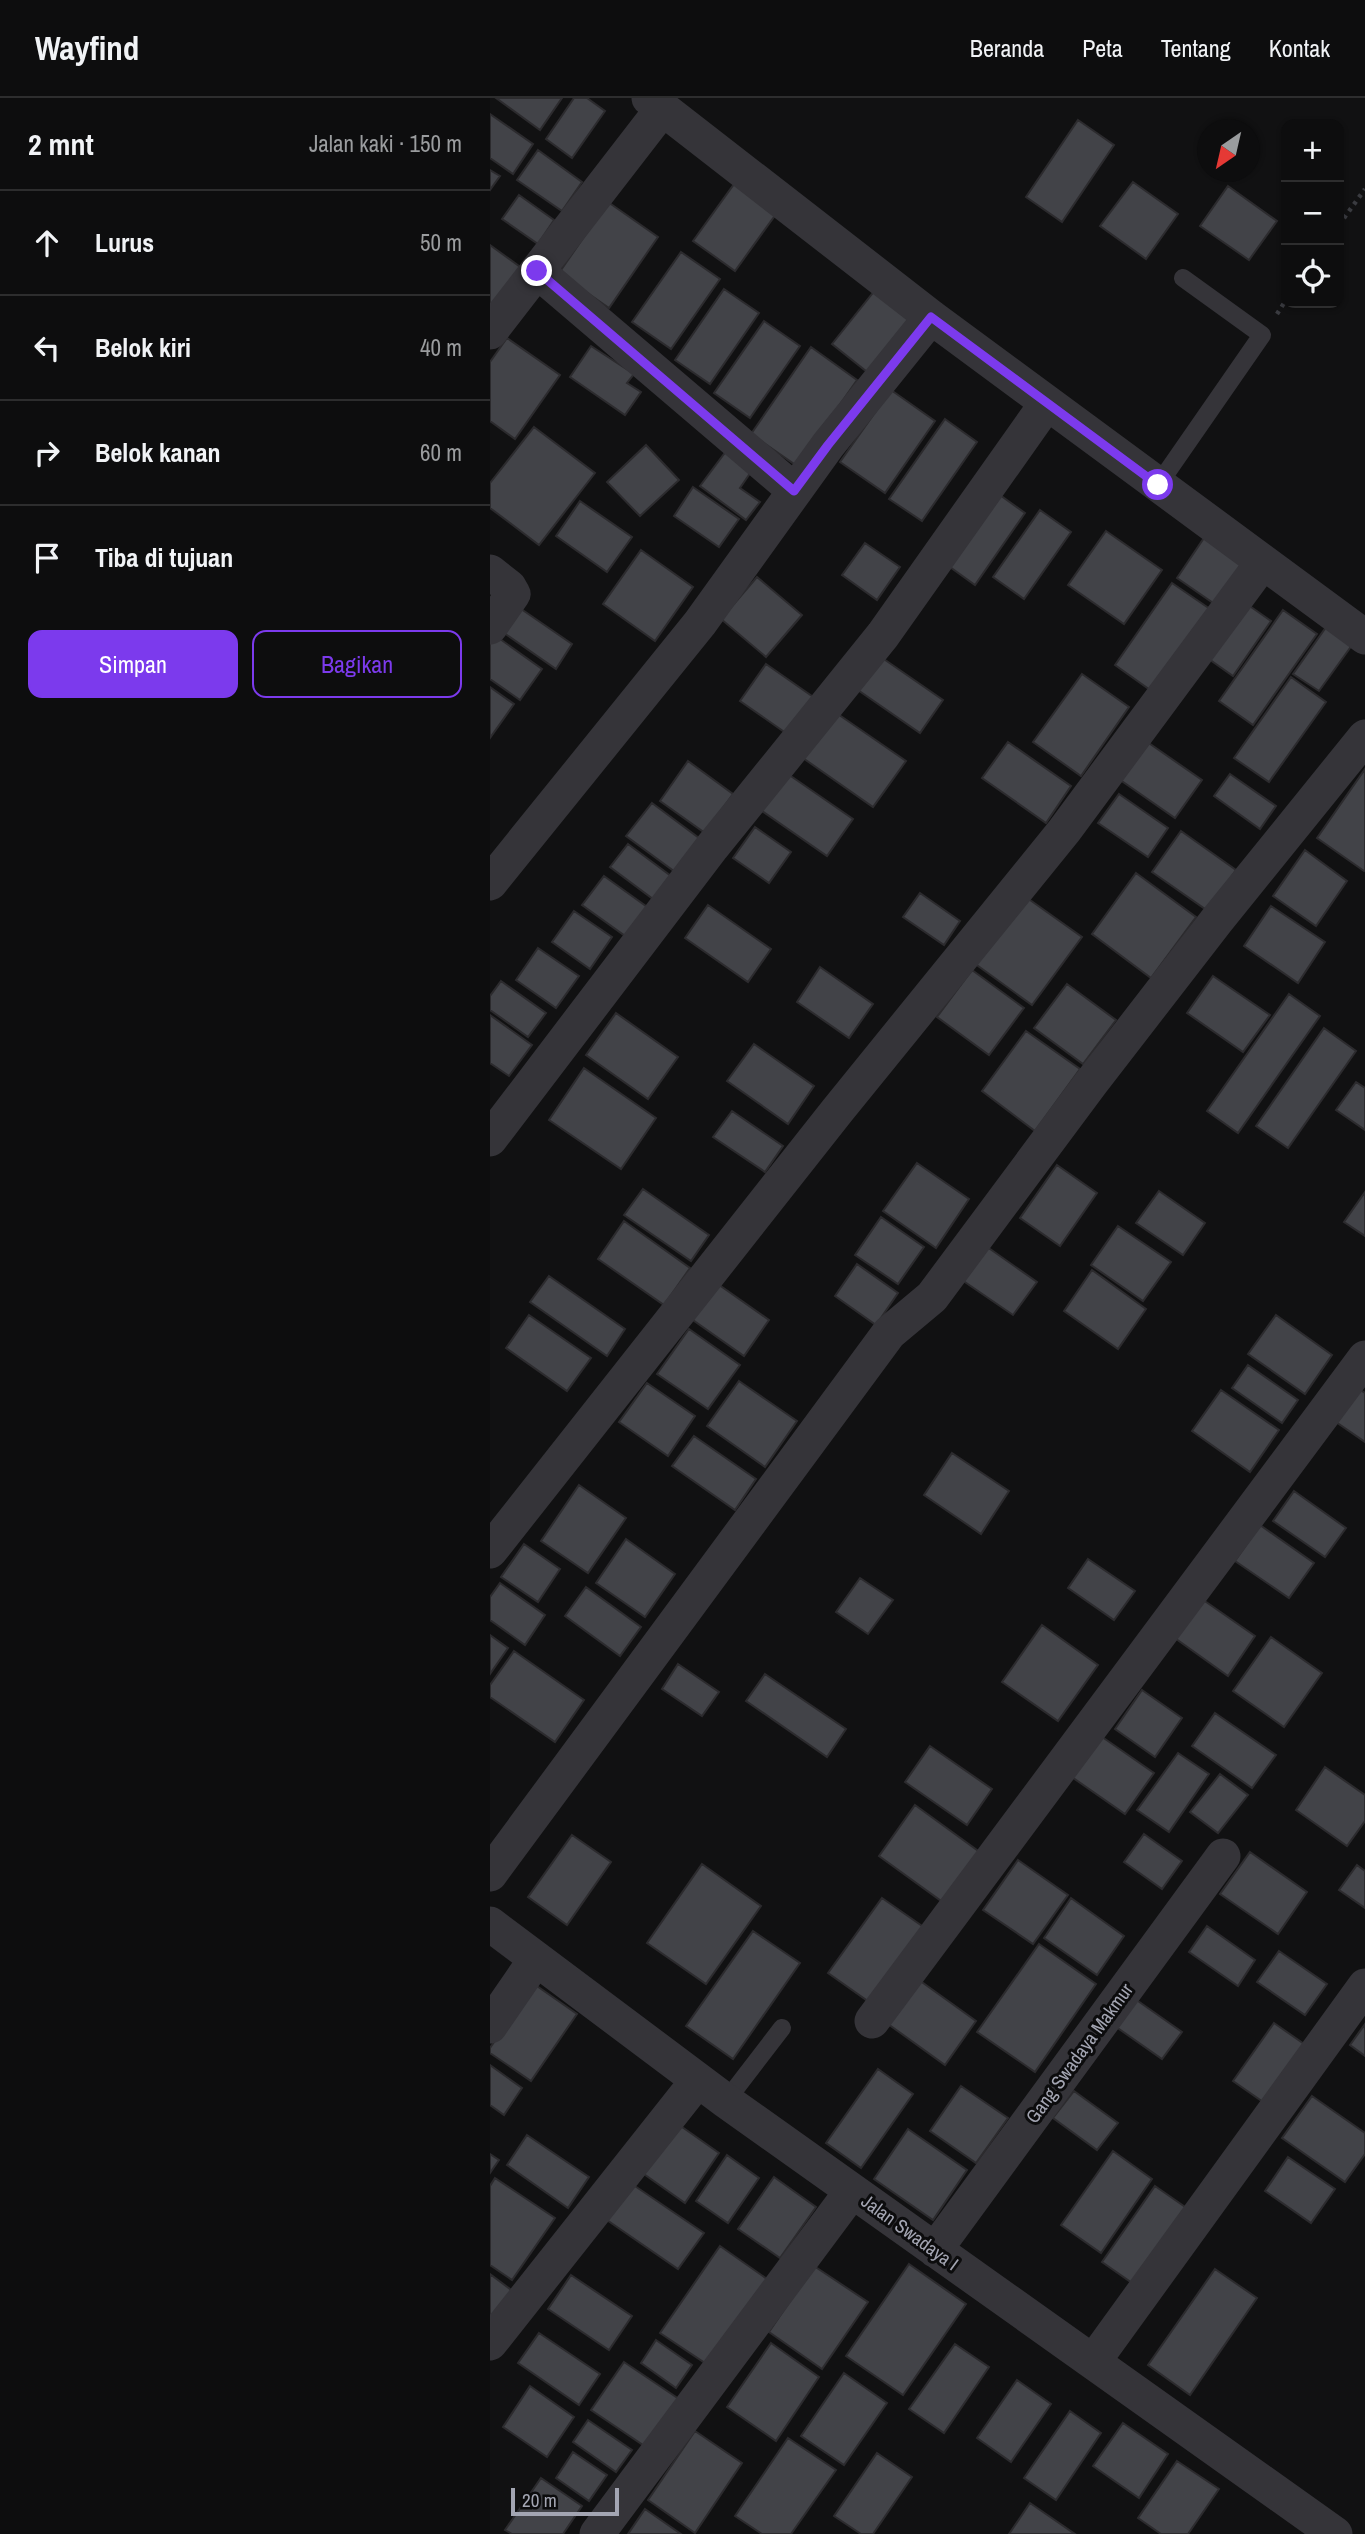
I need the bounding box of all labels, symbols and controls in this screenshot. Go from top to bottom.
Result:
text: Wayfind [35,26,139,70]
text: Beranda [970,32,1044,64]
text: Peta [1082,32,1123,64]
text: Tentang [1161,32,1231,64]
text: Kontak [1269,32,1330,64]
north arrow [1197,119,1260,182]
map controls [1281,119,1344,308]
button: + [1281,119,1344,182]
text: 2 mnt [28,124,94,164]
text: Jalan kaki · 150 m [309,128,462,159]
button: − [1281,182,1344,245]
icon: ahead [28,224,66,262]
text: Lurus [95,225,154,260]
text: 50 m [420,227,462,258]
button: locate [1281,245,1344,308]
route end [521,255,552,286]
icon: left [28,329,66,367]
text: Belok kiri [95,330,191,365]
text: 40 m [420,332,462,363]
icon: right [28,434,66,472]
text: Belok kanan [95,435,221,470]
text: 60 m [420,437,462,468]
route start [1142,469,1173,500]
icon: arrive [28,539,66,577]
text: Tiba di tujuan [95,540,233,575]
button: Simpan [28,630,238,698]
button: Bagikan [252,630,462,698]
street label: Gang Swadaya Makmur [1019,1977,1139,2128]
street label: Jalan Swadaya I [856,2188,964,2276]
scale bar [511,2485,620,2517]
text: 20 m [522,2487,557,2513]

